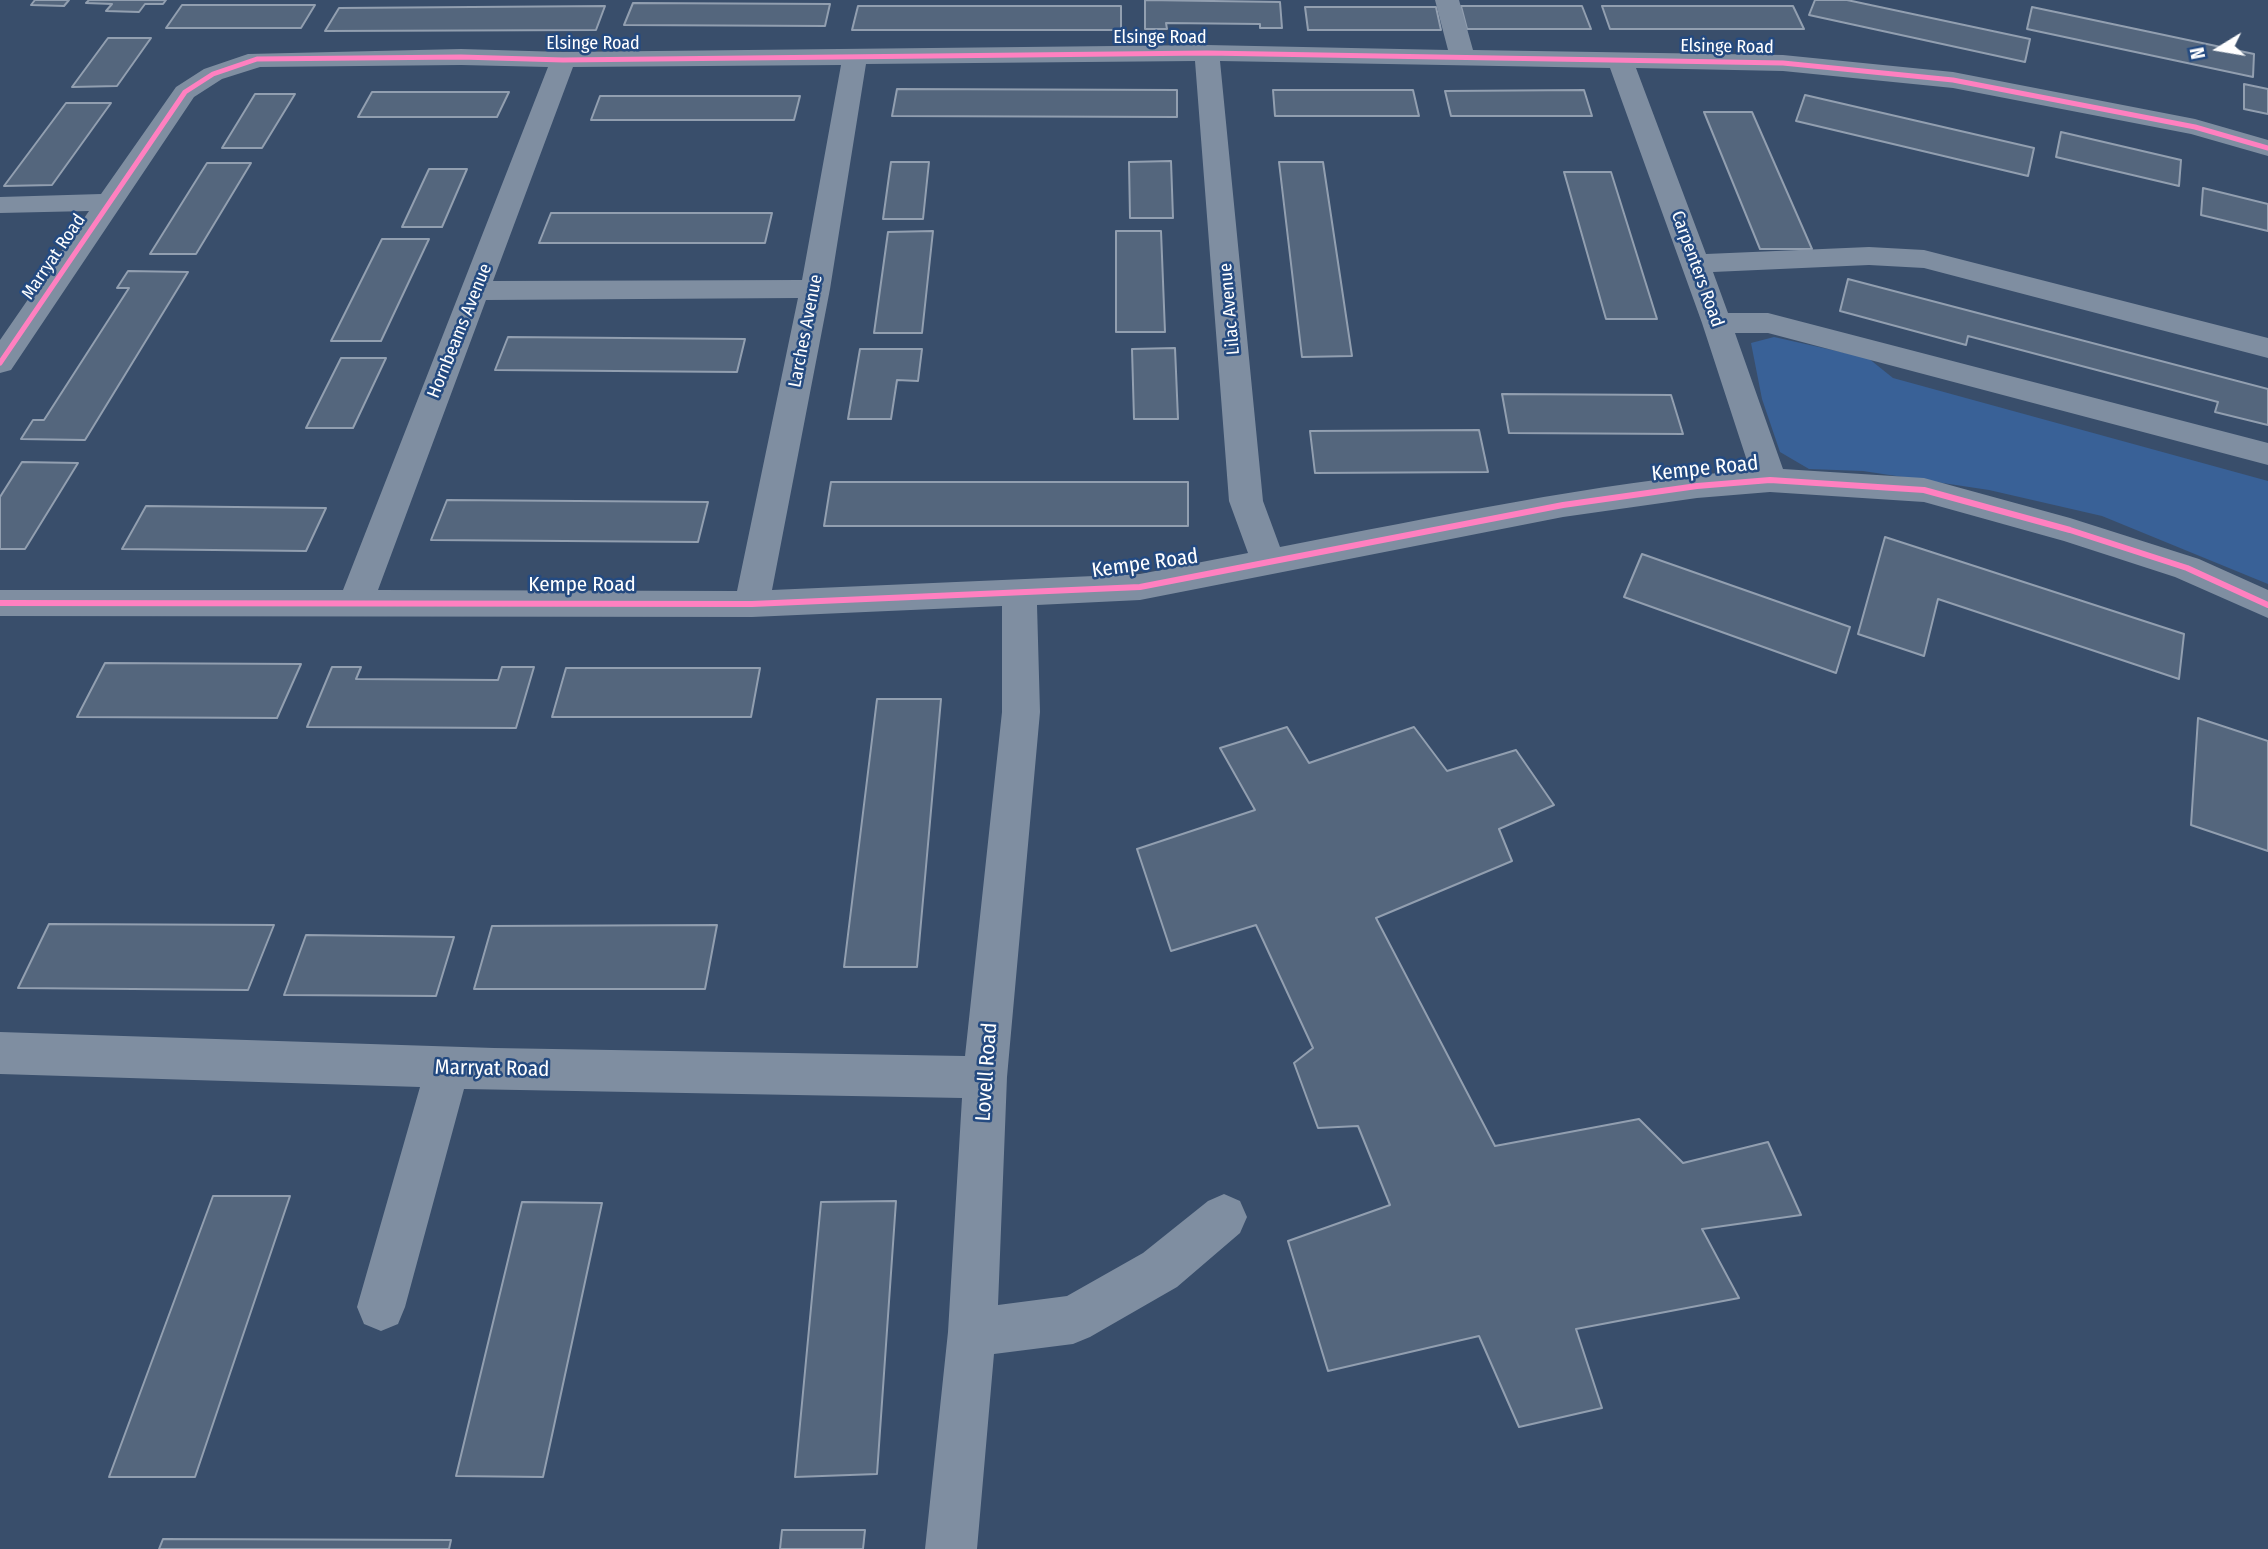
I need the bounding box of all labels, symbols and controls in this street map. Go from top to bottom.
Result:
north arrow [2184,14,2254,84]
street label: Elsinge Road [1113,27,1207,49]
street label: Elsinge Road [546,33,640,55]
street label: Elsinge Road [1680,35,1774,59]
text: N [2186,45,2210,61]
street label: Carpenters Road [1666,208,1728,330]
street label: Marryat Road [18,210,90,304]
street label: Hornbeams Avenue [423,261,497,401]
street label: Lilac Avenue [1215,262,1245,356]
street label: Larches Avenue [784,273,828,389]
street label: Kempe Road [1650,451,1760,487]
street label: Kempe Road [1090,544,1200,584]
street label: Kempe Road [528,572,636,598]
street label: Lovell Road [971,1022,1003,1122]
street label: Marryat Road [435,1055,549,1083]

